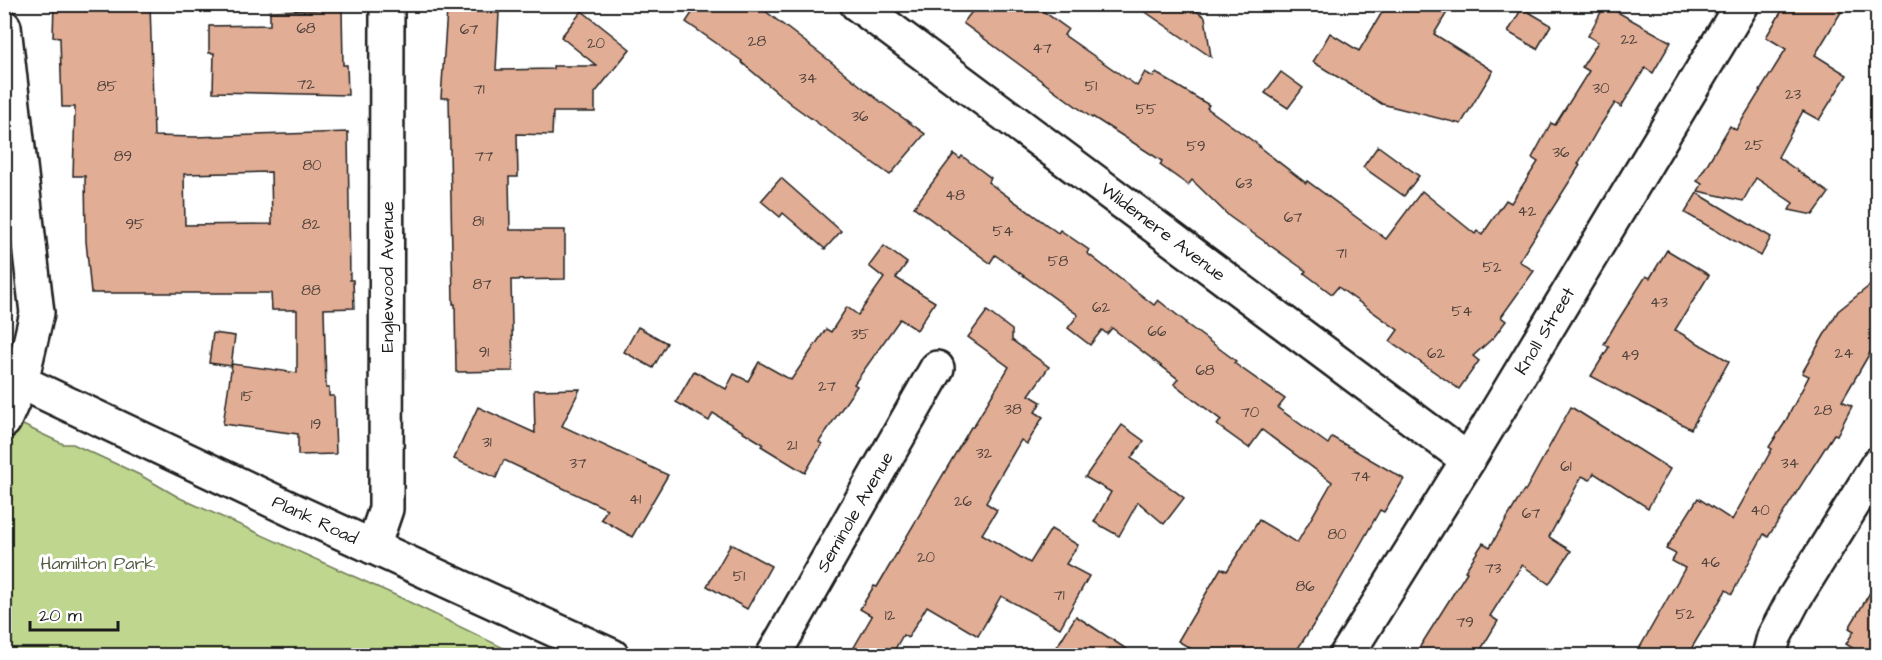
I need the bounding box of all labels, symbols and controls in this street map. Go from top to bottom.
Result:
house number: 68 [296,18,316,39]
house number: 67 [460,19,478,40]
house number: 22 [1620,29,1638,50]
house number: 28 [748,31,766,52]
house number: 20 [587,33,606,54]
house number: 47 [1032,38,1052,59]
house number: 34 [799,68,817,89]
house number: 72 [297,74,315,95]
house number: 85 [97,76,118,97]
house number: 51 [1085,76,1097,97]
house number: 30 [1592,78,1610,99]
house number: 71 [473,79,485,100]
house number: 23 [1785,84,1801,105]
house number: 55 [1135,99,1157,120]
house number: 36 [851,106,869,127]
house number: 25 [1744,135,1764,156]
house number: 59 [1186,136,1206,157]
house number: 36 [1552,142,1570,163]
house number: 89 [114,146,132,167]
house number: 77 [475,146,493,167]
house number: 80 [302,155,322,176]
house number: 63 [1235,173,1253,194]
street label: Wildemere Avenue [1095,177,1231,287]
house number: 48 [945,185,965,206]
street label: Englewood Avenue [375,201,401,353]
house number: 42 [1518,201,1537,222]
house number: 67 [1284,207,1302,228]
house number: 81 [472,211,484,232]
house number: 95 [125,214,145,235]
house number: 82 [302,214,321,235]
house number: 54 [993,221,1013,242]
house number: 71 [1335,243,1347,264]
house number: 58 [1048,251,1068,272]
house number: 52 [1482,257,1502,278]
house number: 87 [473,274,491,295]
house number: 88 [301,280,321,301]
street label: Knoll Street [1509,282,1581,380]
house number: 43 [1650,292,1668,313]
house number: 62 [1092,297,1110,318]
house number: 54 [1452,301,1472,322]
house number: 66 [1148,321,1167,342]
house number: 35 [851,324,869,345]
house number: 91 [479,342,489,363]
house number: 62 [1427,343,1445,364]
house number: 24 [1835,343,1853,364]
house number: 49 [1621,345,1639,366]
house number: 68 [1195,360,1215,381]
house number: 27 [818,376,836,397]
house number: 15 [241,386,254,407]
house number: 38 [1004,399,1022,420]
house number: 28 [1814,400,1832,421]
house number: 70 [1241,402,1260,423]
house number: 19 [311,414,321,435]
house number: 31 [482,432,492,453]
house number: 21 [787,435,797,456]
house number: 32 [976,443,993,464]
street label: Seminole Avenue [810,447,900,577]
house number: 37 [570,453,586,474]
house number: 34 [1781,453,1799,474]
house number: 61 [1560,456,1572,477]
house number: 74 [1351,466,1371,487]
street label: Plank Road [268,489,362,551]
house number: 41 [629,489,641,510]
house number: 26 [954,491,973,512]
house number: 40 [1750,500,1770,521]
house number: 67 [1522,503,1540,524]
house number: 80 [1327,524,1347,545]
house number: 20 [917,547,936,568]
park label: Hamilton Park [41,551,155,576]
house number: 46 [1700,552,1720,573]
house number: 73 [1485,558,1502,579]
house number: 51 [733,566,745,587]
house number: 86 [1295,576,1315,597]
house number: 71 [1053,585,1065,606]
scale bar [30,594,118,632]
text: 20 m [39,603,82,628]
house number: 52 [1675,604,1695,625]
house number: 12 [885,605,896,626]
house number: 79 [1456,612,1474,633]

